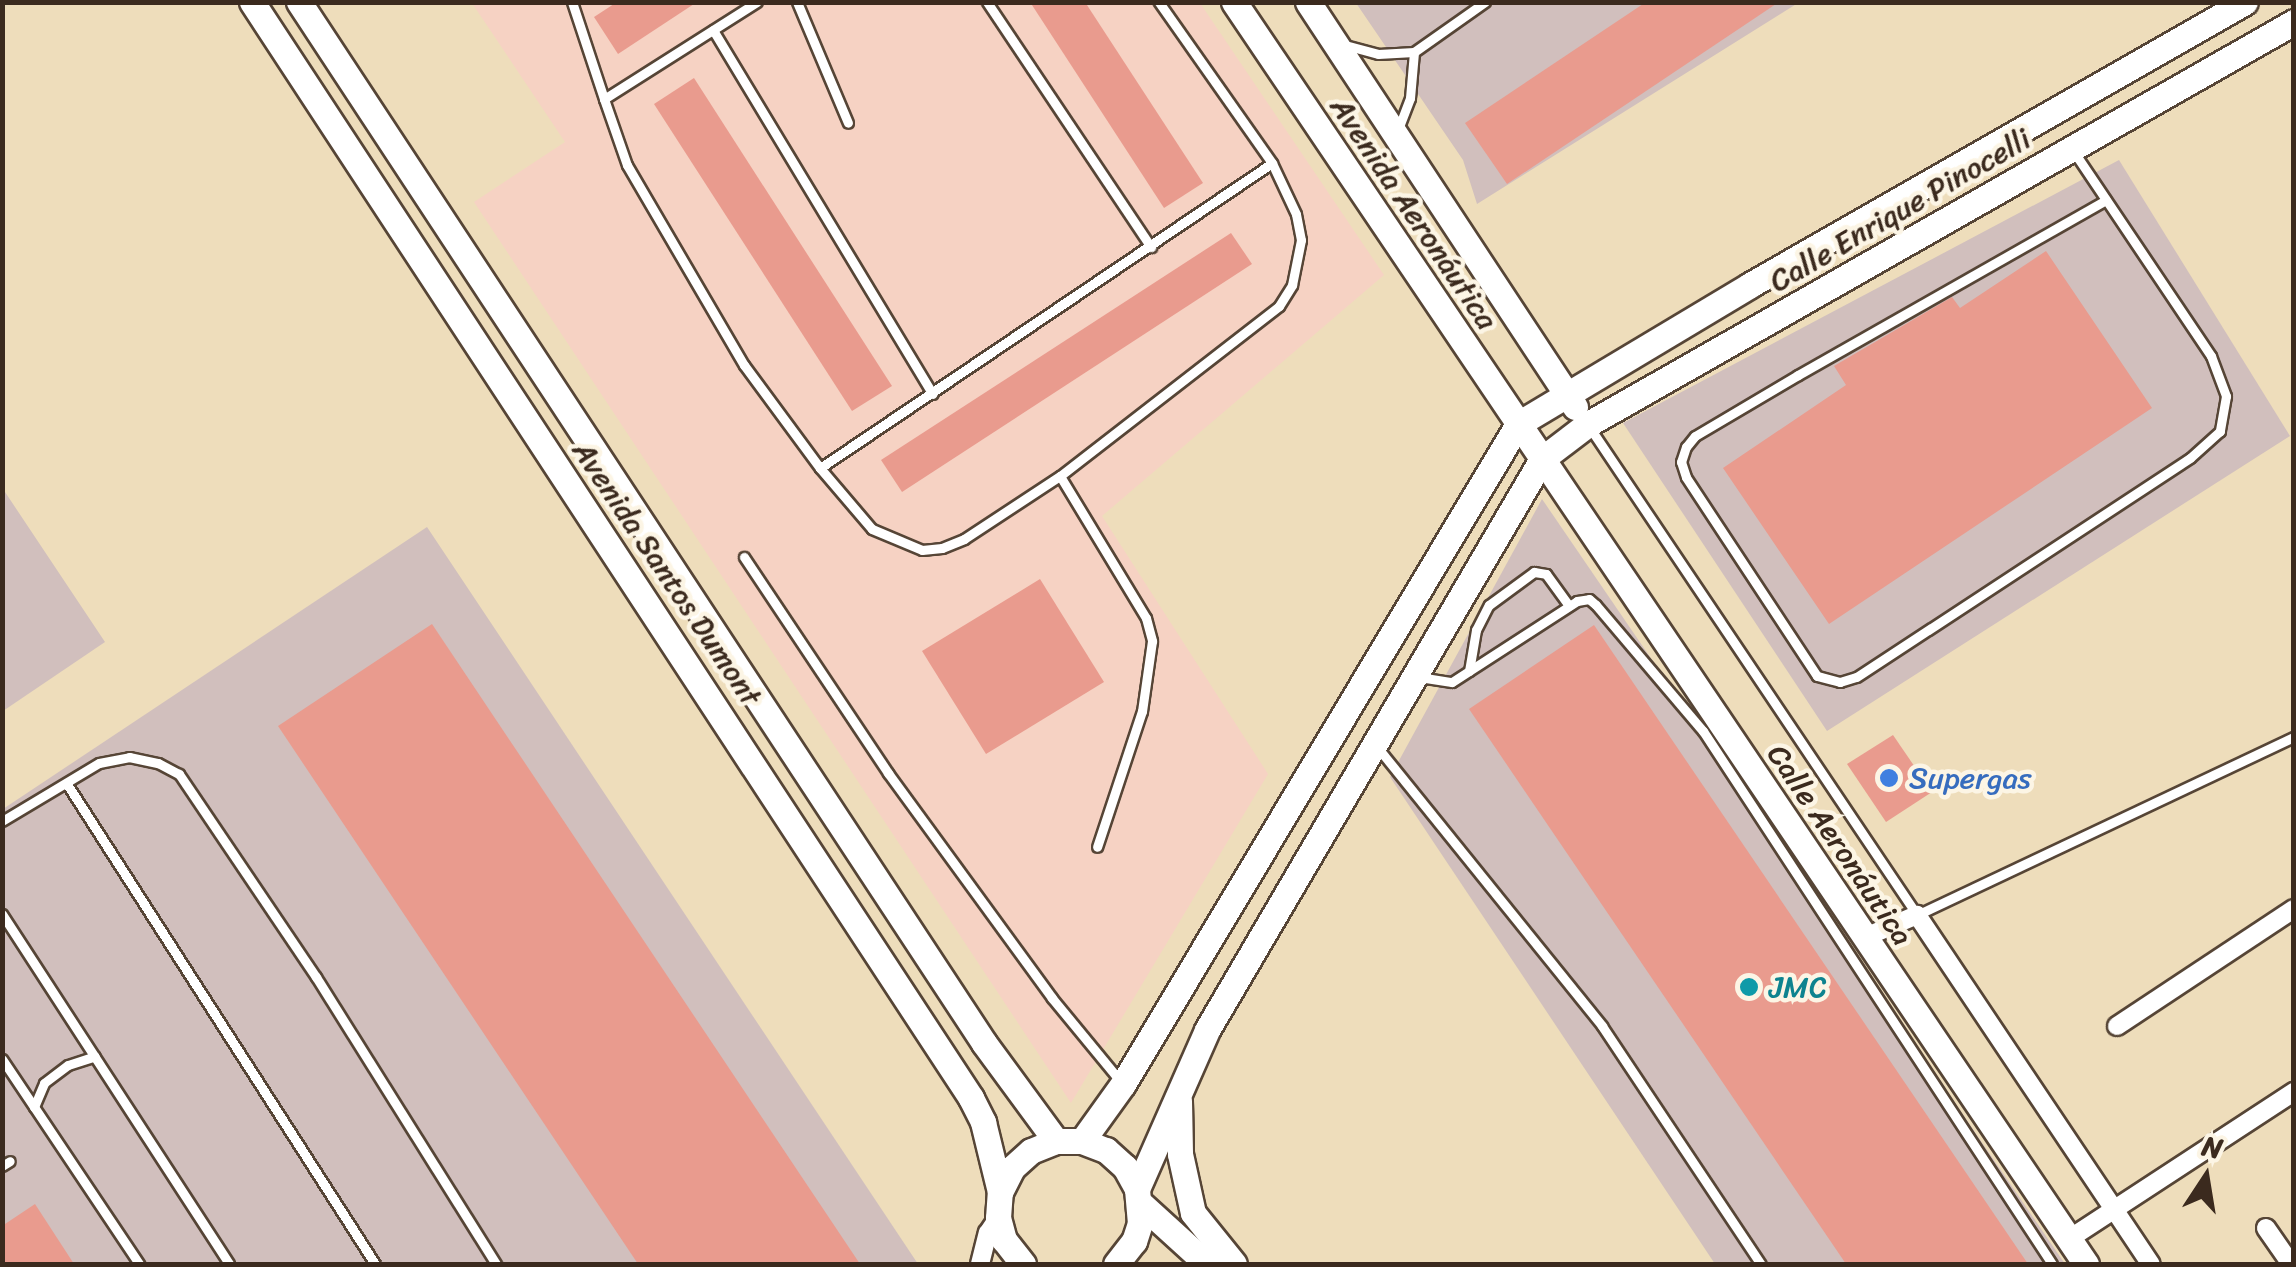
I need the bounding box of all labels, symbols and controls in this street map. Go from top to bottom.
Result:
street label: Avenida Aeronáutica [1323,90,1505,336]
street label: Calle Enrique Pinocelli [1764,121,2036,299]
street label: Avenida Santos Dumont [565,434,769,712]
street label: Calle Aeronáutica [1760,738,1920,952]
place label: Supergas [1909,760,2031,796]
marker: Supergas [1878,767,1900,789]
place label: JMC [1769,969,1827,1005]
marker: JMC [1738,976,1760,998]
text: N [2198,1121,2227,1173]
north arrow [2156,1127,2256,1227]

